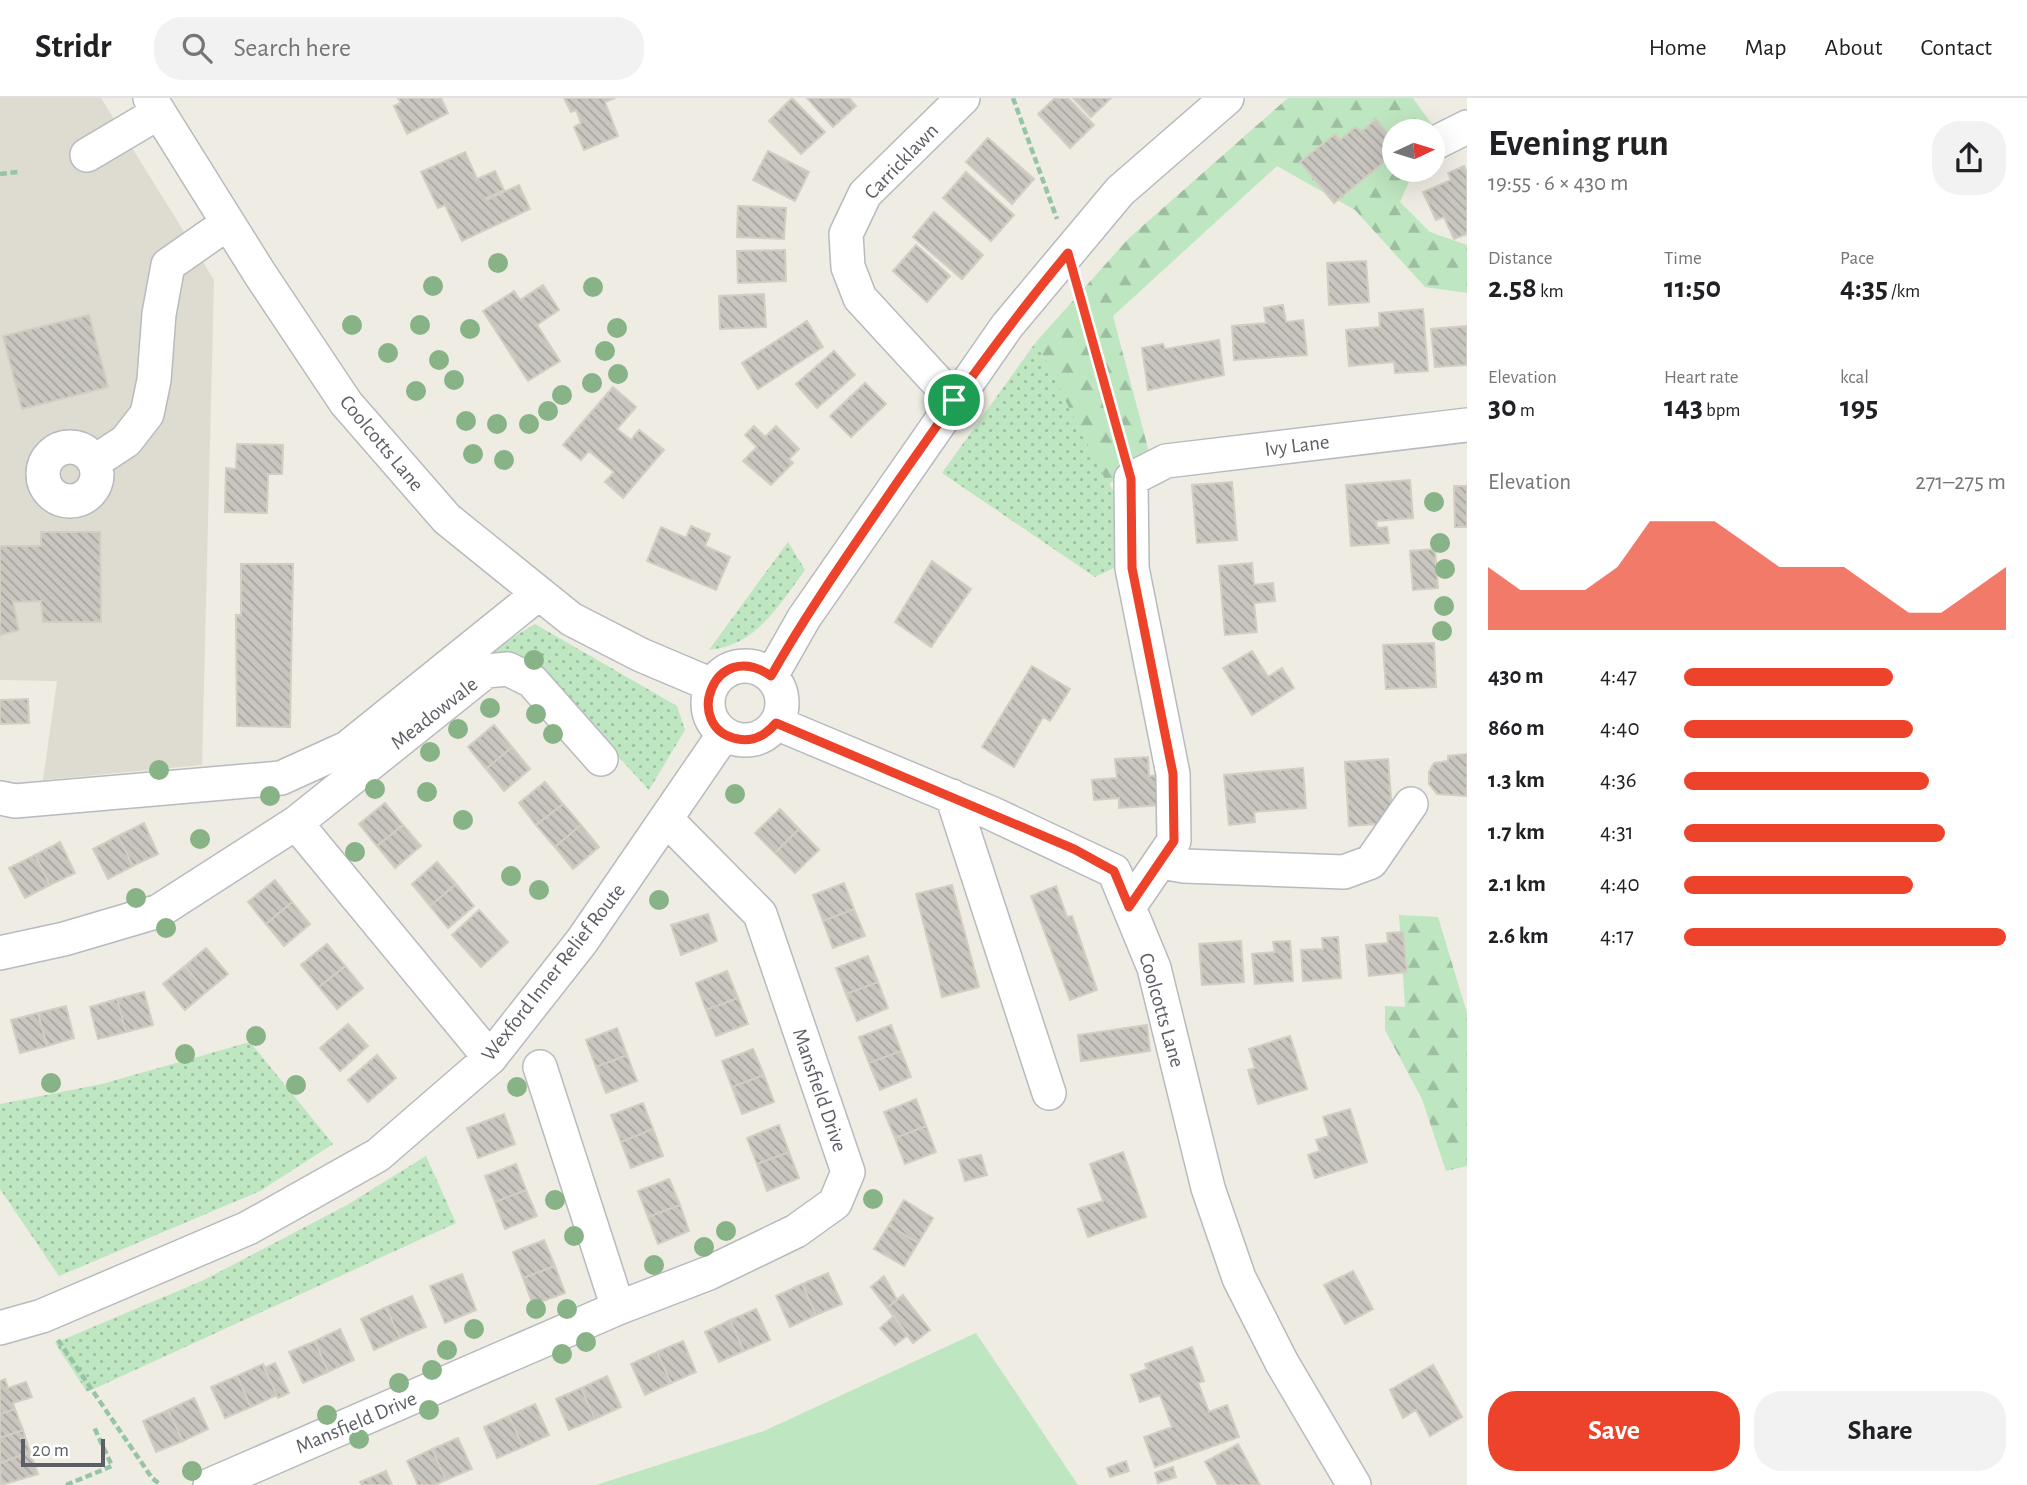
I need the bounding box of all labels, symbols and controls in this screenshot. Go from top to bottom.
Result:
search box [154,17,644,80]
icon: search [178,29,216,67]
text: Stridr [35,31,112,64]
text: Search here [234,35,351,61]
text: Home [1649,36,1707,60]
text: Map [1745,36,1787,60]
text: About [1825,36,1882,60]
text: Contact [1920,36,1992,60]
street label: Carricklawn [860,119,942,203]
north arrow [1382,119,1446,182]
map controls [1382,119,1445,182]
button: share [1932,121,2006,195]
text: Evening run [1488,125,1669,163]
text: 19:55 · 6 × 430 m [1488,172,1628,195]
text: Distance [1488,249,1552,268]
text: Time [1664,249,1702,268]
text: Pace [1840,249,1874,268]
text: 2.58 [1488,273,1537,303]
text: 11:50 [1664,273,1721,303]
text: 4:35 [1840,273,1888,303]
text: km [1537,282,1564,301]
text: /km [1888,282,1920,301]
text: Elevation [1488,368,1557,387]
text: Heart rate [1664,368,1739,387]
text: kcal [1840,368,1869,387]
pin [924,370,984,430]
icon: arrive [935,381,973,419]
street label: Coolcotts Lane [336,391,428,495]
text: 30 [1488,392,1517,422]
text: 143 [1664,392,1703,422]
text: 195 [1840,392,1878,422]
text: m [1517,401,1535,420]
text: bpm [1703,401,1740,420]
street label: Ivy Lane [1264,431,1331,460]
text: Elevation [1488,471,1571,494]
text: 271–275 m [1915,471,2006,494]
text: 430 m [1488,665,1544,688]
text: 4:47 [1600,665,1637,688]
street label: Meadowvale [387,673,482,754]
text: 860 m [1488,717,1544,740]
text: 4:40 [1600,717,1640,740]
text: 1.3 km [1488,769,1545,792]
text: 4:36 [1600,769,1637,792]
text: 1.7 km [1488,821,1545,844]
text: 4:31 [1600,821,1634,844]
text: 2.1 km [1488,873,1546,896]
text: 4:40 [1600,873,1640,896]
street label: Wexford Inner Relief Route [478,880,629,1065]
text: 2.6 km [1488,925,1549,948]
text: 4:17 [1600,925,1634,948]
street label: Coolcotts Lane [1135,950,1188,1070]
street label: Mansfield Drive [789,1026,850,1155]
street label: Mansfield Drive [293,1388,420,1457]
button: Save [1488,1391,1740,1471]
button: Share [1754,1391,2006,1471]
scale bar [21,1436,105,1468]
text: 20 m [32,1441,69,1460]

